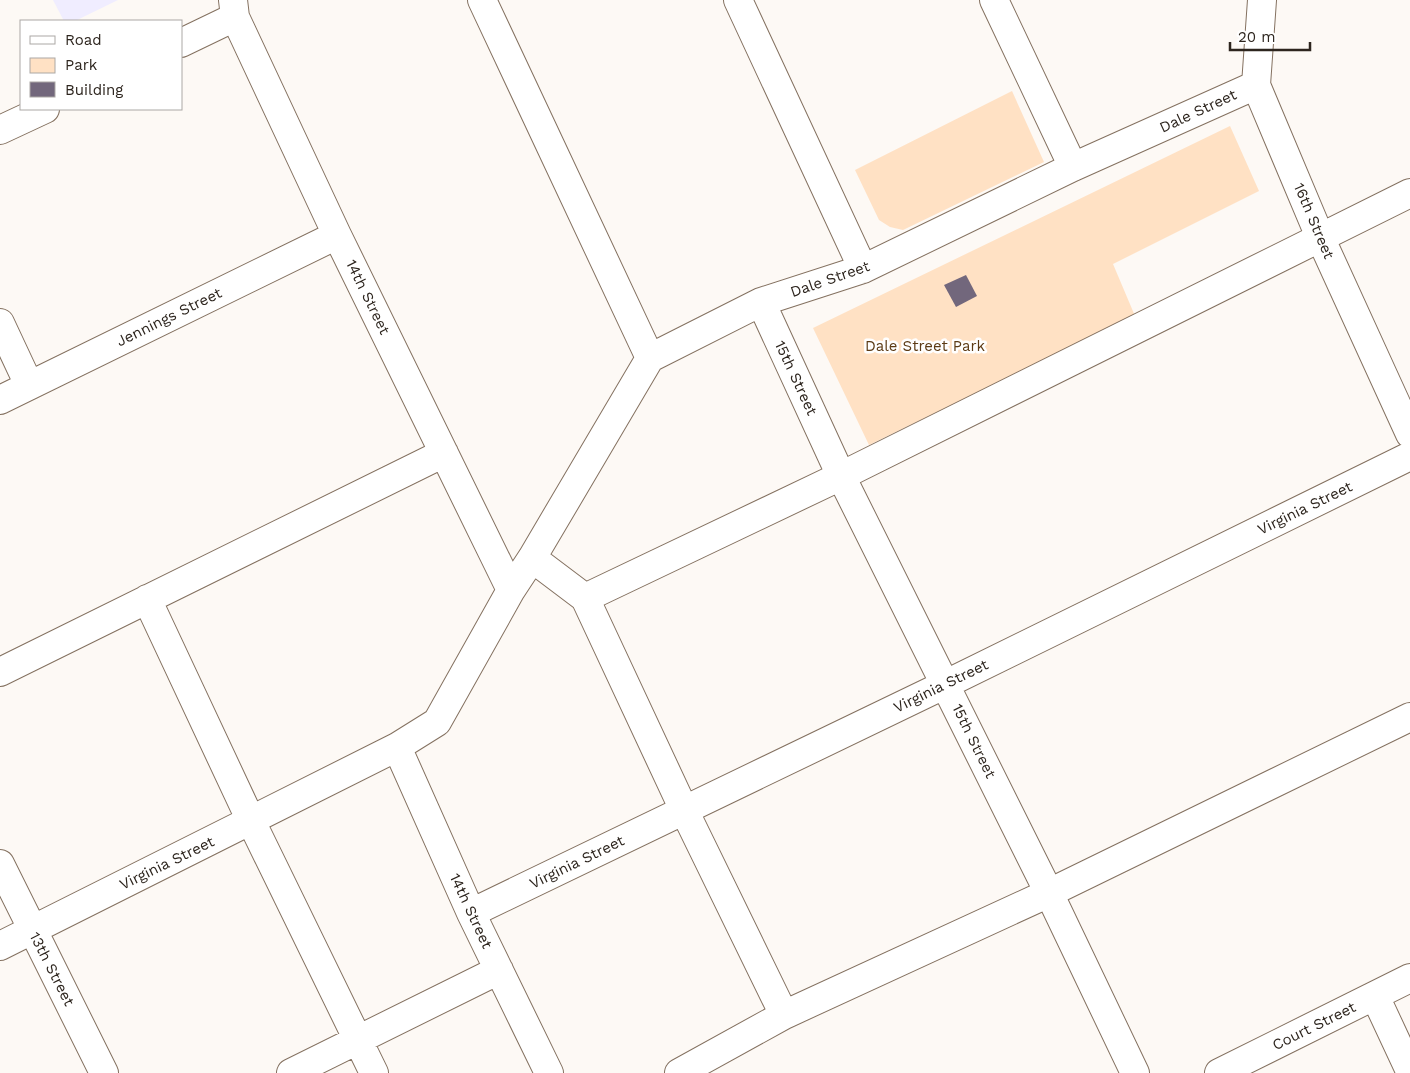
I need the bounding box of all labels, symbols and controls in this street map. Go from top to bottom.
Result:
legend [20,20,182,110]
scale bar [1230,20,1310,52]
text: 20 m [1238,28,1276,46]
text: Road [65,31,102,49]
text: Park [65,56,98,74]
text: Building [65,81,123,99]
street label: Dale Street [1157,85,1240,137]
street label: 16th Street [1290,180,1338,262]
street label: 14th Street [342,257,394,338]
street label: Dale Street [788,257,873,301]
street label: Jennings Street [113,283,225,350]
park label: Dale Street Park [865,337,986,355]
street label: 15th Street [771,338,821,419]
street label: Virginia Street [1255,477,1356,539]
street label: Virginia Street [891,655,992,717]
street label: 15th Street [948,701,1000,782]
street label: Virginia Street [527,831,628,893]
street label: Virginia Street [117,832,218,894]
street label: 14th Street [446,871,497,952]
street label: 13th Street [26,929,79,1010]
street label: Court Street [1269,998,1359,1054]

